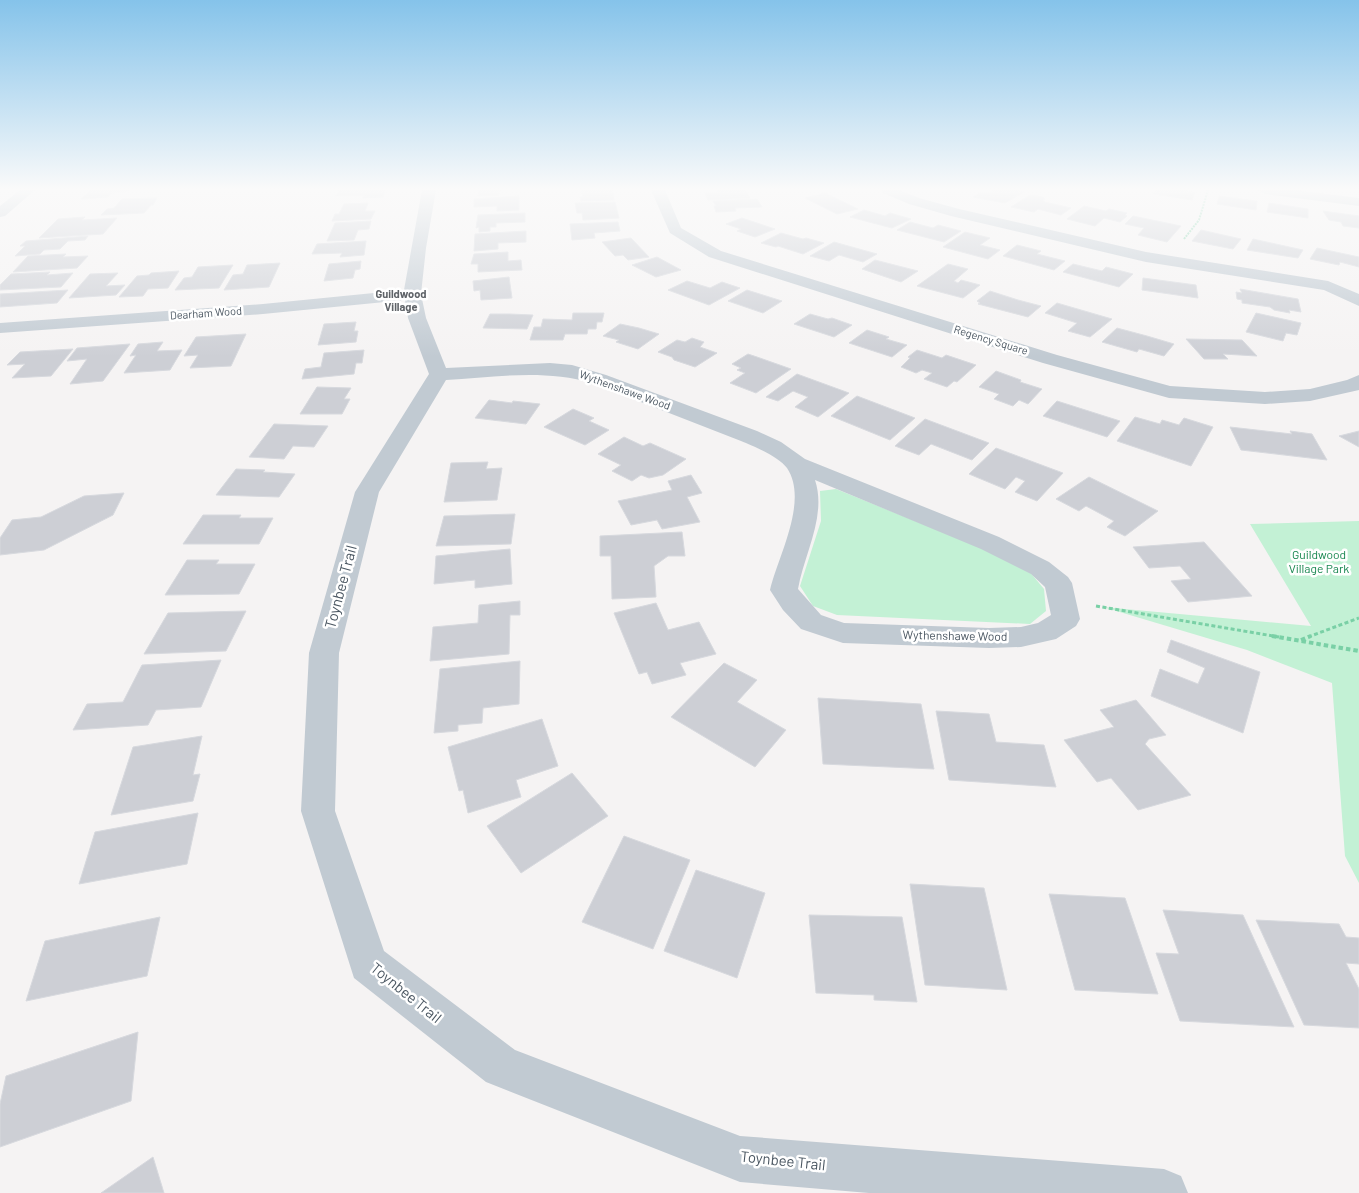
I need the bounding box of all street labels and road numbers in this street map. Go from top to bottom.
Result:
street label: Dearham Wood [169,303,242,322]
street label: Regency Square [952,322,1030,357]
street label: Wythenshawe Wood [578,367,672,412]
street label: Toynbee Trail [320,543,360,630]
street label: Wythenshawe Wood [903,627,1007,643]
street label: Toynbee Trail [368,958,446,1026]
street label: Toynbee Trail [740,1147,827,1173]

